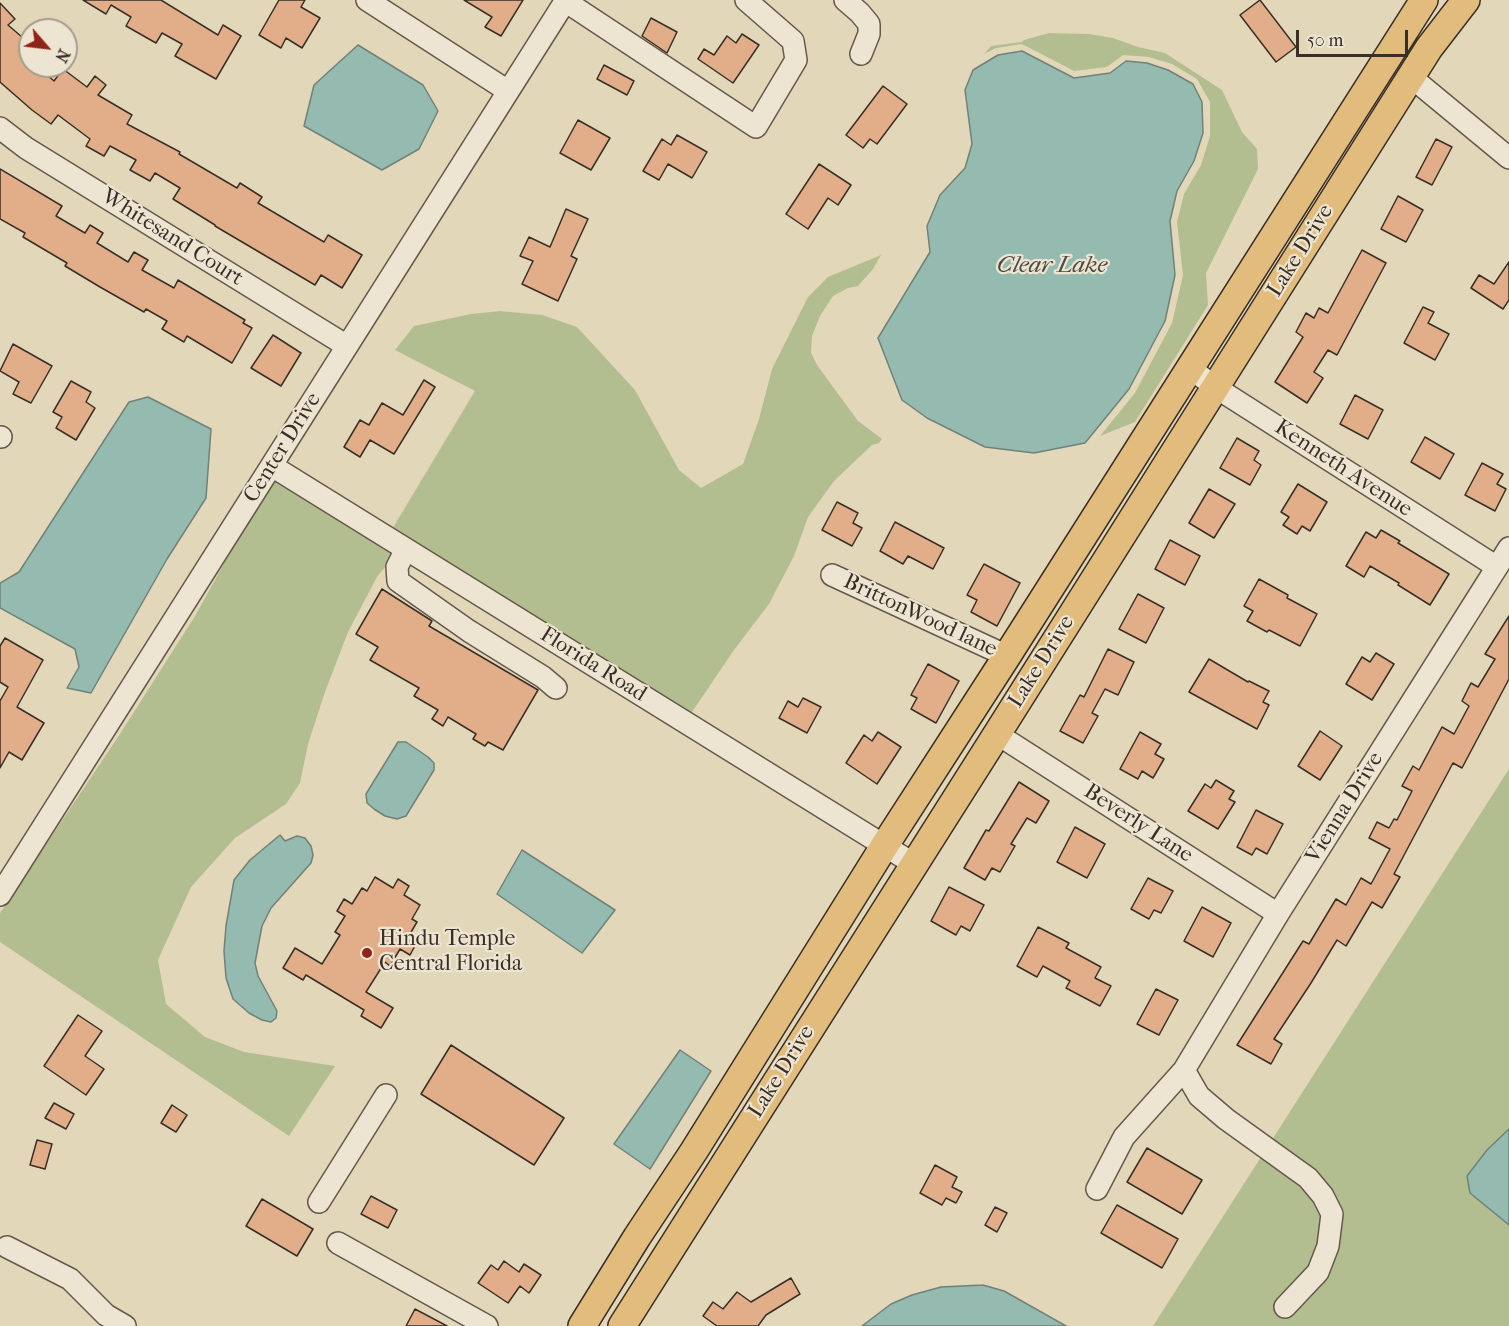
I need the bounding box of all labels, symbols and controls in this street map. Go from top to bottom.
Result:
north arrow [18,18,78,78]
scale bar [1299,18,1412,56]
text: 50 m [1307,30,1343,51]
text: N [51,46,74,66]
street label: Whitesand Court [96,184,248,292]
street label: Lake Drive [1262,200,1340,302]
water label: Clear Lake [997,252,1107,280]
street label: Center Drive [239,388,327,508]
street label: Kenneth Avenue [1269,415,1417,523]
street label: BrittonWood lane [839,569,1001,663]
street label: Lake Drive [1003,611,1081,713]
street label: Florida Road [535,622,651,708]
street label: Vienna Drive [1301,748,1389,868]
street label: Beverly Lane [1078,779,1198,869]
place label: Hindu Temple Central Florida [379,927,522,978]
marker: Hindu Temple Central Florida [360,946,374,960]
street label: Lake Drive [743,1021,821,1123]

